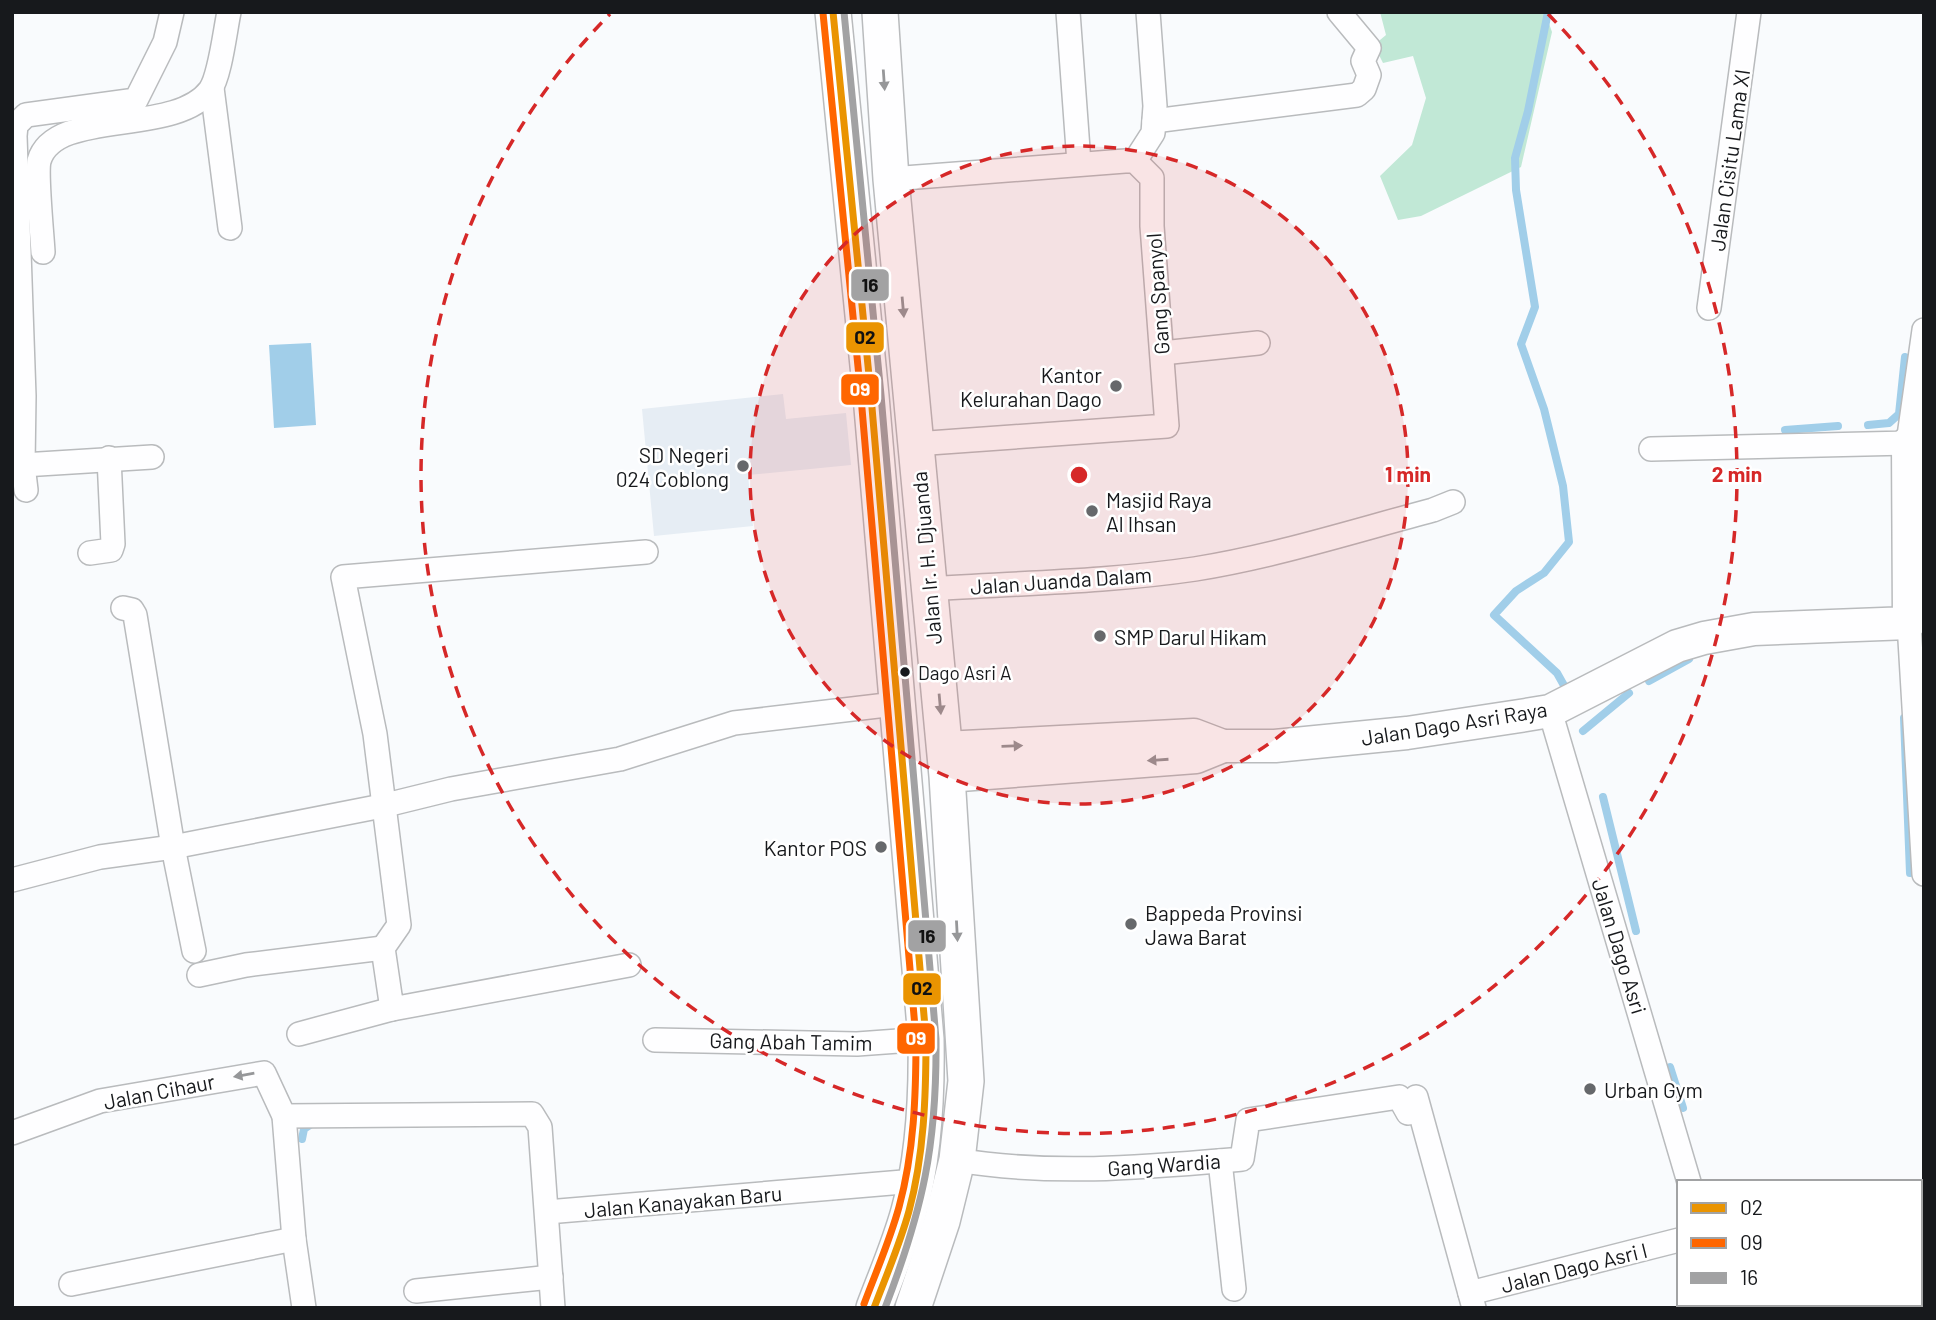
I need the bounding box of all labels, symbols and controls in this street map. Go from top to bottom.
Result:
street label: Jalan Cisitu Lama XI [1704,67,1754,253]
one-way arrow [879,70,890,92]
street label: Gang Spanyol [1140,233,1174,355]
line badge: 16 [850,268,890,302]
text: 16 [862,273,878,296]
one-way arrow [898,296,909,318]
line badge: 02 [845,321,885,354]
text: 02 [854,325,876,348]
place label: Kantor Kelurahan Dago [960,362,1102,411]
line badge: 09 [840,373,880,406]
text: 09 [850,377,870,400]
marker: Kantor Kelurahan Dago [1108,378,1124,394]
place label: SD Negeri 024 Coblong [616,442,729,491]
marker: SD Negeri 024 Coblong [735,458,751,474]
text: 1 min [1385,461,1431,486]
text: 2 min [1712,461,1762,486]
centre of rings [1067,463,1091,487]
street label: Jalan Ir. H. Djuanda [906,470,946,646]
place label: Masjid Raya Al Ihsan [1106,487,1212,536]
marker: Masjid Raya Al Ihsan [1084,503,1100,519]
street label: Jalan Juanda Dalam [969,561,1153,599]
place label: SMP Darul Hikam [1114,624,1267,649]
marker: SMP Darul Hikam [1092,628,1108,644]
place label: Dago Asri A [918,661,1011,684]
marker: Dago Asri A [898,665,912,679]
one-way arrow [935,694,946,716]
street label: Jalan Dago Asri Raya [1359,696,1549,750]
one-way arrow [1002,740,1024,751]
one-way arrow [1147,755,1169,766]
place label: Kantor POS [764,835,867,860]
marker: Kantor POS [873,839,889,855]
street label: Jalan Dago Asri [1588,875,1652,1017]
place label: Bappeda Provinsi Jawa Barat [1145,900,1303,949]
marker: Bappeda Provinsi Jawa Barat [1123,916,1139,932]
line badge: 16 [907,919,947,953]
one-way arrow [951,920,962,942]
text: 16 [919,924,935,947]
line badge: 02 [902,972,942,1006]
text: 02 [911,976,933,999]
line badge: 09 [896,1022,936,1055]
text: 09 [906,1026,926,1049]
street label: Gang Abah Tamim [709,1027,873,1055]
street label: Jalan Cihaur [101,1068,217,1114]
one-way arrow [233,1070,255,1081]
place label: Urban Gym [1604,1077,1703,1102]
marker: Urban Gym [1582,1081,1598,1097]
street label: Gang Wardia [1107,1148,1221,1180]
street label: Jalan Kanayakan Baru [583,1180,783,1222]
legend [1677,1180,1922,1306]
text: 02 [1740,1194,1763,1219]
text: 09 [1740,1229,1763,1254]
street label: Jalan Dago Asri I [1498,1237,1650,1297]
text: 16 [1740,1264,1758,1289]

